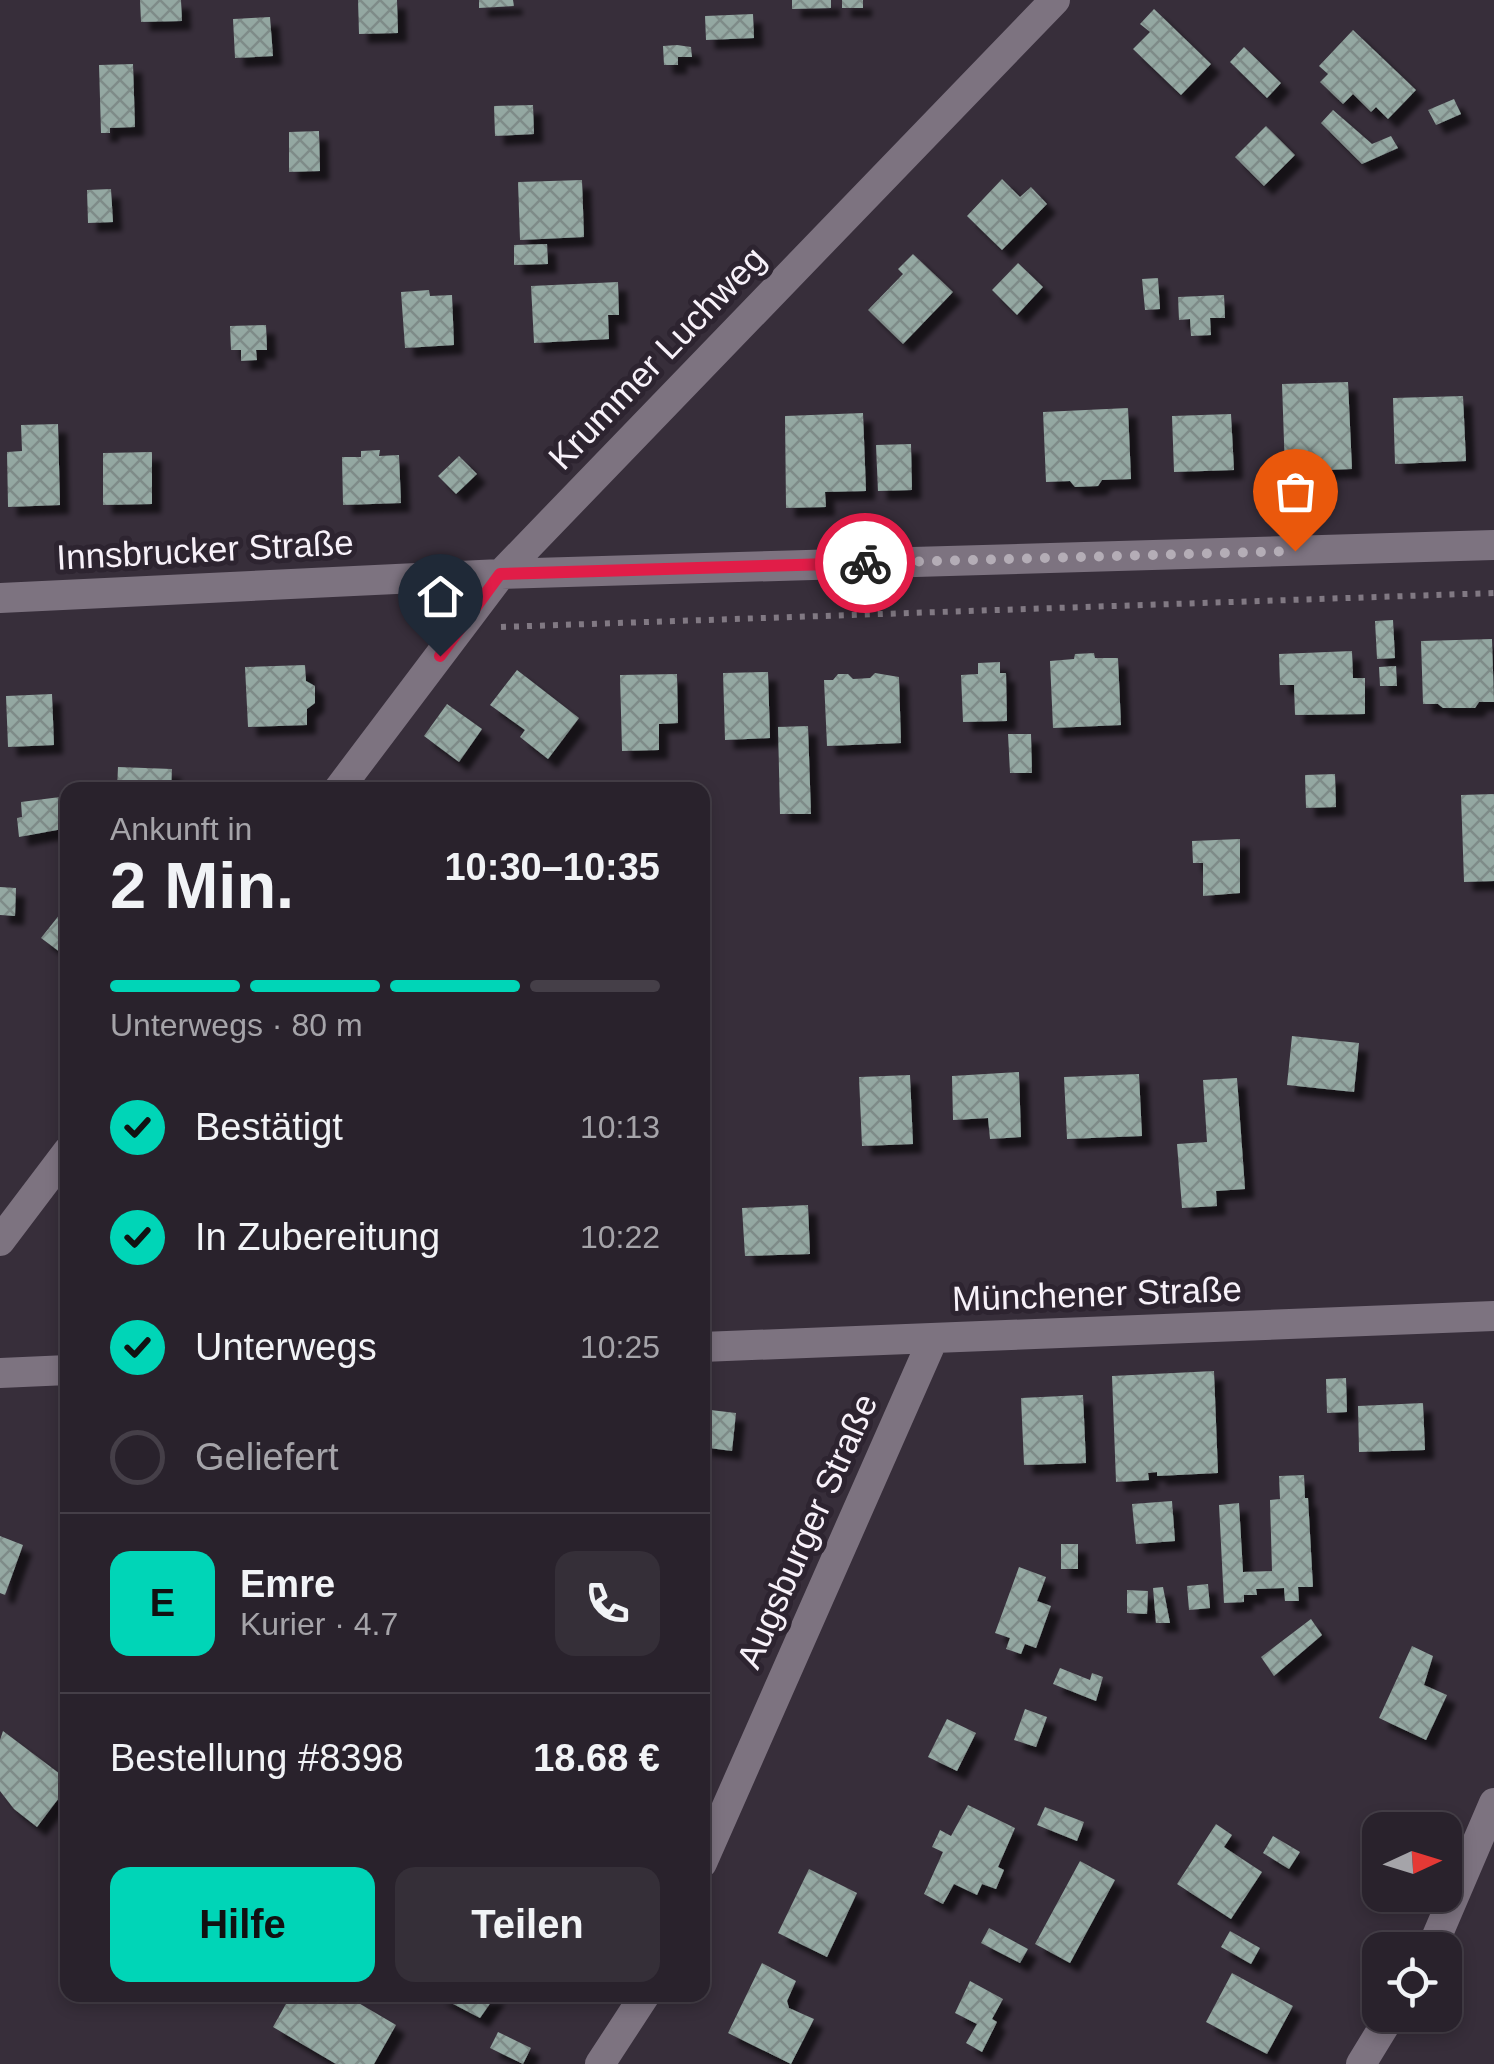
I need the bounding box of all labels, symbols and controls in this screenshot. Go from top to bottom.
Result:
street label: Krummer Luchweg [541,238,773,477]
pin [1253,449,1338,552]
icon: bag [1268,464,1323,519]
courier [815,513,915,613]
street label: Innsbrucker Straße [55,522,355,577]
icon: bike [838,536,893,591]
pin [398,554,483,657]
icon: home [413,569,468,624]
text: Ankunft in [110,811,252,847]
text: 10:30–10:35 [444,846,660,888]
text: 2 Min. [110,849,294,922]
text: Unterwegs · 80 m [110,1007,363,1043]
icon: check [110,1100,165,1155]
text: Bestätigt [195,1106,343,1148]
text: 10:13 [580,1109,660,1145]
icon: check [110,1210,165,1265]
text: In Zubereitung [195,1216,440,1258]
text: 10:22 [580,1219,660,1255]
street label: Münchener Straße [951,1269,1243,1318]
icon: check [110,1320,165,1375]
text: Unterwegs [195,1326,377,1368]
text: 10:25 [580,1329,660,1365]
street label: Augsburger Straße [729,1388,884,1674]
text: Geliefert [195,1436,339,1478]
button: phone [555,1551,660,1656]
text: Emre [240,1563,335,1605]
text: E [150,1582,175,1624]
text: Kurier · 4.7 [240,1606,398,1642]
text: Bestellung #8398 [110,1737,404,1779]
text: 18.68 € [533,1737,660,1779]
north arrow [1362,1812,1462,1912]
map controls [1362,1812,1462,2032]
button: Hilfe [110,1867,375,1982]
button: Teilen [395,1867,660,1982]
button: locate [1362,1932,1462,2032]

